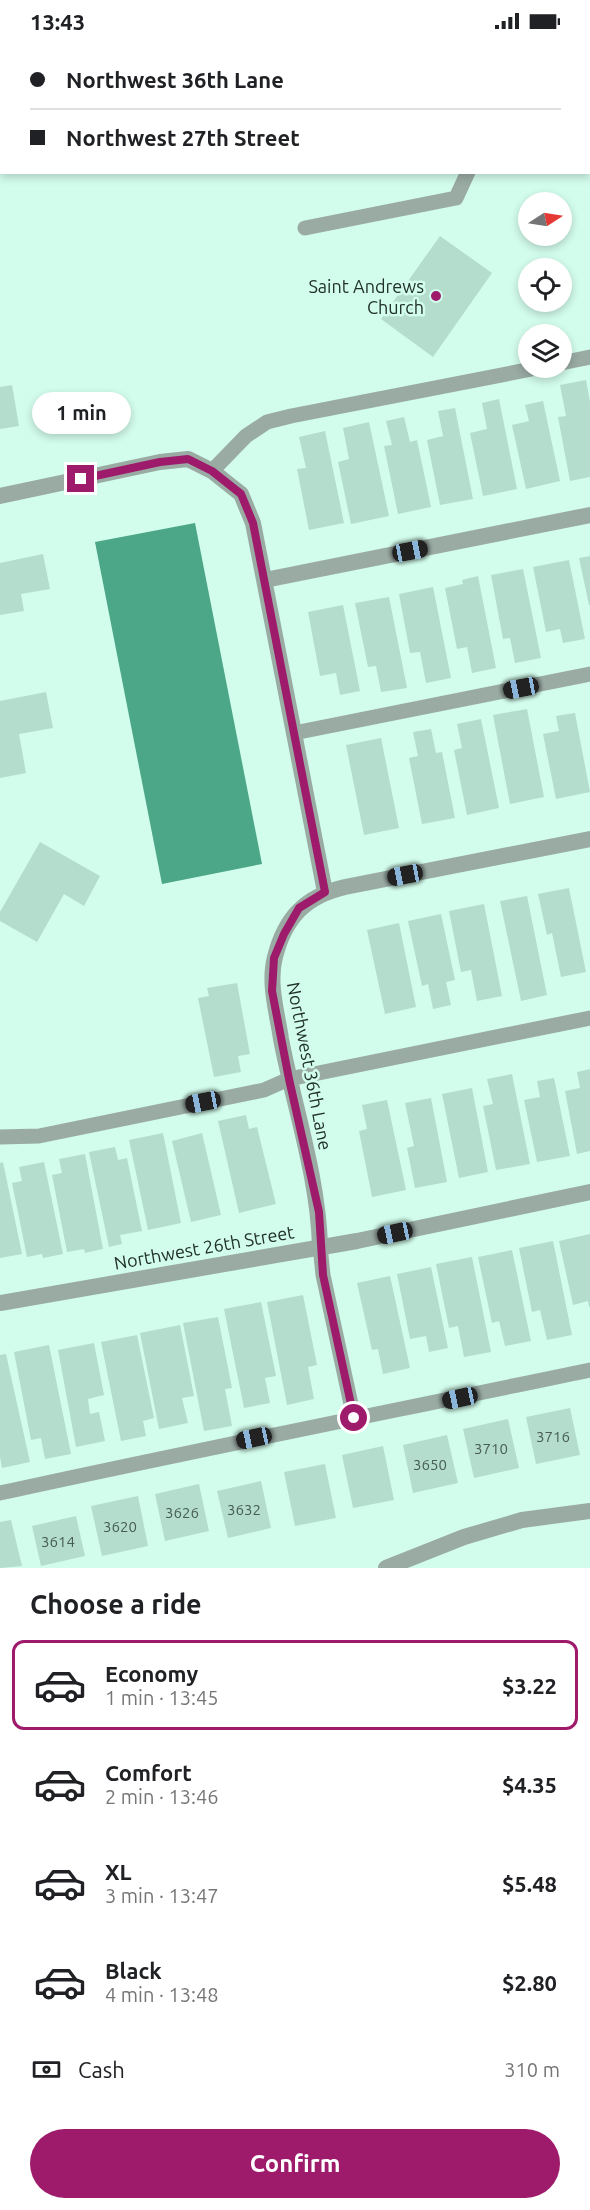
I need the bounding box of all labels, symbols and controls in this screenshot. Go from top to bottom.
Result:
text: 13:43 [30,9,85,34]
text: Northwest 36th Lane [66,67,284,92]
text: Northwest 27th Street [66,125,300,150]
north arrow [518,192,572,246]
map controls [518,192,572,378]
button: locate [518,258,572,312]
place label: Saint Andrews Church [308,276,424,317]
marker: Saint Andrews Church [429,289,443,303]
button: layers [518,324,572,378]
callout: 1 min [32,392,130,434]
text: 1 min [56,401,107,424]
route end [67,465,94,492]
car [391,539,429,563]
car [502,676,540,700]
car [386,863,424,887]
street label: Northwest 36th Lane [284,980,336,1152]
car [184,1090,222,1114]
car [376,1220,414,1246]
street label: Northwest 26th Street [112,1221,296,1273]
car [441,1385,479,1411]
route start [340,1404,367,1431]
car [235,1425,273,1451]
house number: 3716 [536,1428,570,1445]
house number: 3710 [474,1440,508,1457]
house number: 3650 [413,1456,447,1473]
house number: 3632 [227,1501,261,1518]
house number: 3626 [165,1504,199,1521]
house number: 3620 [103,1518,137,1535]
house number: 3614 [41,1533,75,1550]
text: Choose a ride [30,1589,202,1619]
icon: car [33,1658,87,1712]
text: Economy [105,1661,198,1686]
text: $3.22 [502,1673,557,1698]
text: 1 min · 13:45 [105,1686,219,1709]
icon: car [33,1757,87,1811]
text: Comfort [105,1760,192,1785]
text: $4.35 [502,1772,557,1797]
text: 2 min · 13:46 [105,1785,219,1808]
icon: car [33,1856,87,1910]
text: XL [105,1859,132,1884]
text: $5.48 [502,1871,557,1896]
text: 3 min · 13:47 [105,1884,219,1907]
icon: car [33,1955,87,2009]
text: Black [105,1958,162,1983]
text: $2.80 [502,1970,557,1995]
text: 4 min · 13:48 [105,1983,219,2006]
icon: cash [30,2053,63,2086]
text: Cash [78,2057,125,2082]
text: 310 m [504,2058,560,2081]
button: Confirm [30,2129,560,2198]

